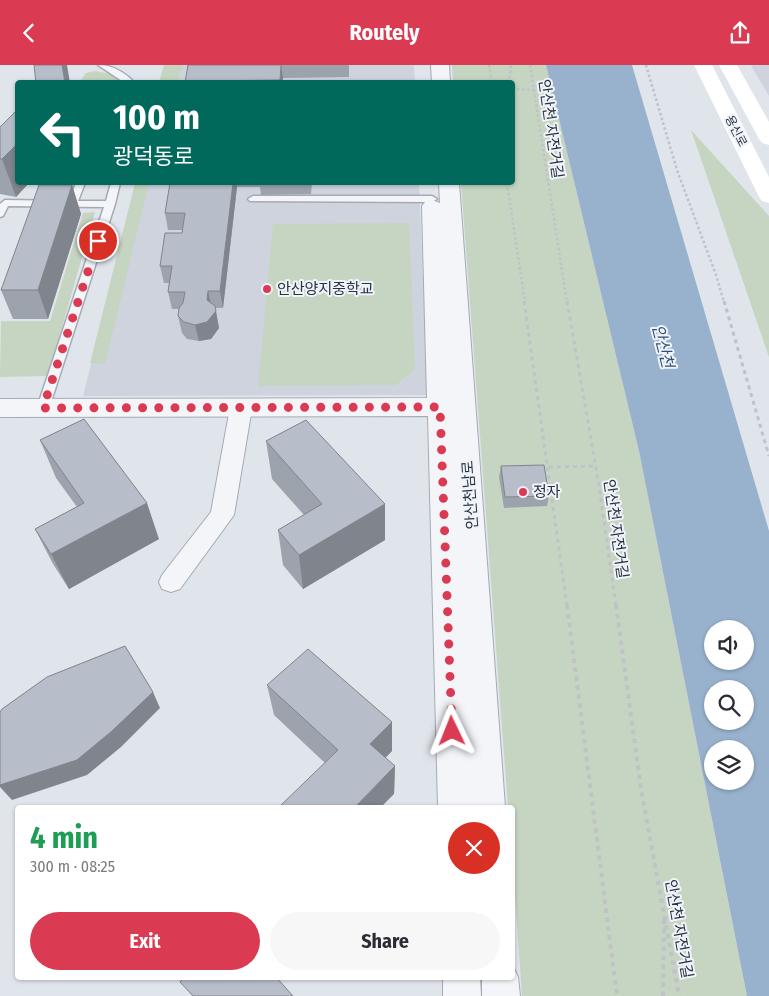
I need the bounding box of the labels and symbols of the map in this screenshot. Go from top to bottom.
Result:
street label: 안산천 자전거길 [535,78,567,180]
street label: 용신로 [722,113,750,149]
pin [77,220,119,262]
place label: 안산양지중학교 [277,280,374,298]
marker: 안산양지중학교 [261,283,273,295]
water label: 안산천 [648,322,678,372]
street label: 안산천남로 [459,460,481,530]
street label: 안산천 자전거길 [600,478,632,580]
place label: 정자 [533,483,561,501]
marker: 정자 [517,486,529,498]
position arrow [425,704,477,756]
street label: 안산천 자전거길 [661,878,697,980]

